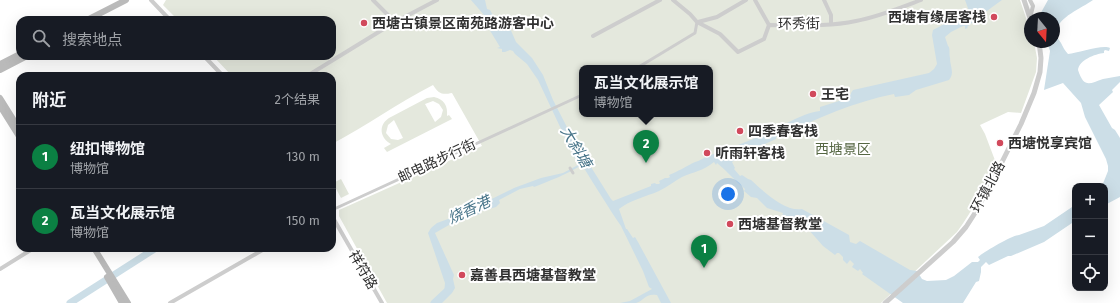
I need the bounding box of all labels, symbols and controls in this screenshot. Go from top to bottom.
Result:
place label: 西塘有缘居客栈 [888,9,986,26]
marker: 西塘有缘居客栈 [989,12,999,22]
north arrow [1024,12,1060,48]
place label: 西塘古镇景区南苑路游客中心 [372,15,554,32]
street label: 环秀街 [778,15,820,33]
search box [16,16,336,60]
marker: 西塘古镇景区南苑路游客中心 [359,18,369,28]
icon: search [30,27,52,49]
text: 搜索地点 [62,31,122,49]
popup [579,65,713,117]
text: 瓦当文化展示馆 [593,74,699,92]
place label: 王宅 [821,86,849,103]
marker: 王宅 [808,89,818,99]
text: 附近 [32,90,66,111]
text: 2个结果 [275,92,320,107]
text: 博物馆 [593,95,633,110]
water label: 大斜塘 [557,123,597,173]
place label: 四季春客栈 [748,123,818,140]
marker: 四季春客栈 [735,126,745,136]
pin: 2 [633,130,659,163]
place label: 西塘悦享宾馆 [1008,135,1092,152]
street label: 邮电路步行街 [395,136,479,186]
marker: 西塘悦享宾馆 [995,138,1005,148]
text: 纽扣博物馆 [70,140,145,158]
park label: 西塘景区 [815,141,871,158]
place label: 听雨轩客栈 [715,145,785,162]
marker: 听雨轩客栈 [702,148,712,158]
text: 1 [42,149,48,164]
text: 130 m [286,149,320,164]
street label: 环镇北路 [967,158,1009,216]
text: 博物馆 [70,161,109,176]
map controls [1072,183,1108,291]
button: + [1072,183,1108,219]
your location [718,184,738,204]
water label: 烧香港 [445,191,495,228]
text: 瓦当文化展示馆 [70,204,175,222]
text: 2 [42,213,48,228]
text: 150 m [286,213,320,228]
place label: 西塘基督教堂 [738,216,822,233]
marker: 西塘基督教堂 [725,219,735,229]
button: − [1072,219,1108,255]
text: 博物馆 [70,225,109,240]
pin: 1 [691,235,717,268]
street label: 祥符路 [345,248,381,292]
button: locate [1072,255,1108,291]
place label: 嘉善县西塘基督教堂 [470,267,596,284]
marker: 嘉善县西塘基督教堂 [457,270,467,280]

